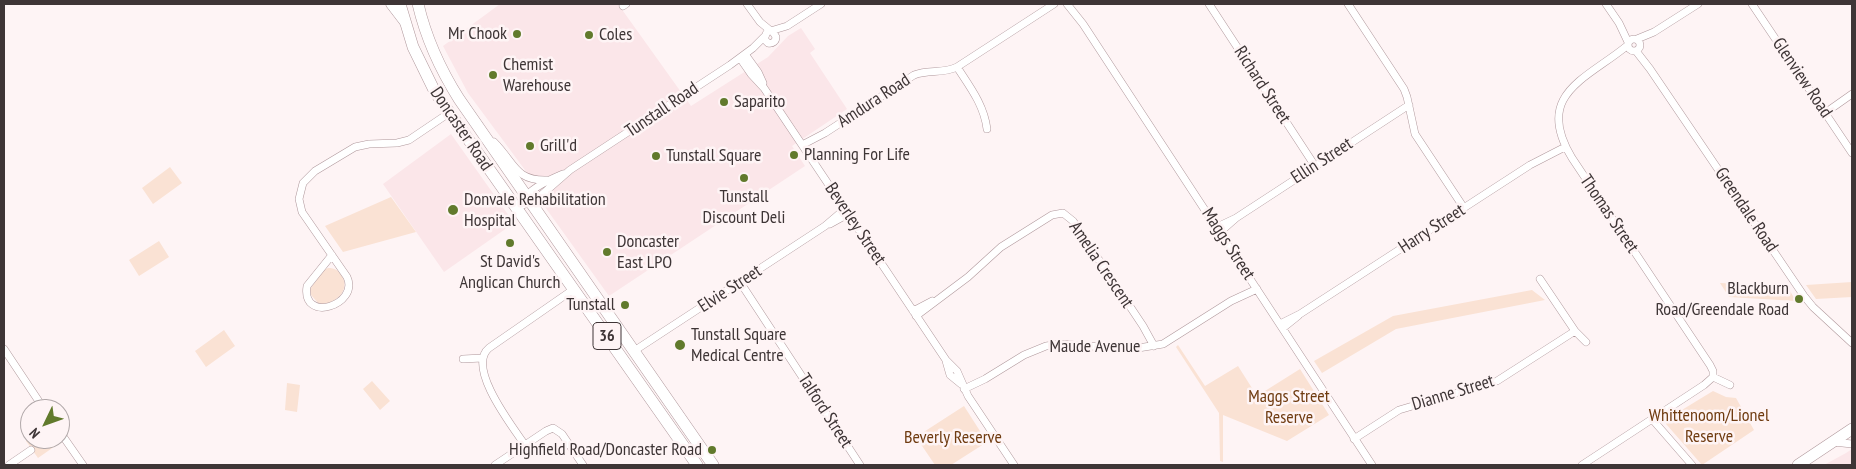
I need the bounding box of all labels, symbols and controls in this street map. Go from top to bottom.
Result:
place label: Mr Chook [448,23,507,45]
place label: Coles [599,24,632,46]
marker: Mr Chook [511,28,523,40]
marker: Coles [583,29,595,41]
street label: Glenview Road [1767,34,1837,122]
street label: Richard Street [1229,42,1295,128]
place label: Chemist Warehouse [503,54,571,96]
marker: Chemist Warehouse [487,69,499,81]
street label: Amdura Road [834,69,914,133]
street label: Tunstall Road [621,78,703,142]
street label: Doncaster Road [425,83,497,175]
place label: Saparito [734,91,785,113]
marker: Saparito [718,96,730,108]
street label: Ellin Street [1287,133,1357,189]
place label: Grill'd [540,135,577,157]
marker: Grill'd [524,140,536,152]
place label: Planning For Life [804,144,910,166]
place label: Tunstall Square [666,145,762,167]
marker: Planning For Life [788,149,800,161]
marker: Tunstall Square [650,150,662,162]
street label: Greendale Road [1710,164,1782,256]
street label: Thomas Street [1575,171,1643,257]
marker: Tunstall Discount Deli [738,172,750,184]
street label: Beverley Street [820,179,890,269]
place label: Tunstall Discount Deli [703,186,785,228]
place label: Donvale Rehabilitation Hospital [464,189,606,232]
street label: Harry Street [1395,200,1469,258]
marker: Donvale Rehabilitation Hospital [446,203,460,217]
street label: Maggs Street [1197,204,1259,284]
street label: Amelia Crescent [1064,218,1138,312]
place label: Doncaster East LPO [617,231,679,274]
marker: St David's Anglican Church [504,237,516,249]
marker: Doncaster East LPO [601,246,613,258]
place label: St David's Anglican Church [460,251,560,294]
street label: Elvie Street [694,261,766,317]
place label: Blackburn Road/Greendale Road [1655,278,1789,320]
marker: Blackburn Road/Greendale Road [1793,293,1805,305]
place label: Tunstall [566,294,615,316]
marker: Tunstall [619,299,631,311]
road number: 36 [593,322,621,350]
place label: Tunstall Square Medical Centre [691,324,787,366]
street label: Maude Avenue [1049,336,1141,358]
marker: Tunstall Square Medical Centre [673,338,687,352]
street label: Talford Street [793,370,857,452]
street label: Dianne Street [1409,370,1497,416]
park label: Maggs Street Reserve [1248,386,1330,428]
north arrow [20,399,70,449]
park label: Whittenoom/Lionel Reserve [1649,405,1769,448]
text: N [25,425,44,442]
park label: Beverly Reserve [904,427,1002,449]
place label: Highfield Road/Doncaster Road [509,439,702,461]
marker: Highfield Road/Doncaster Road [706,444,718,456]

